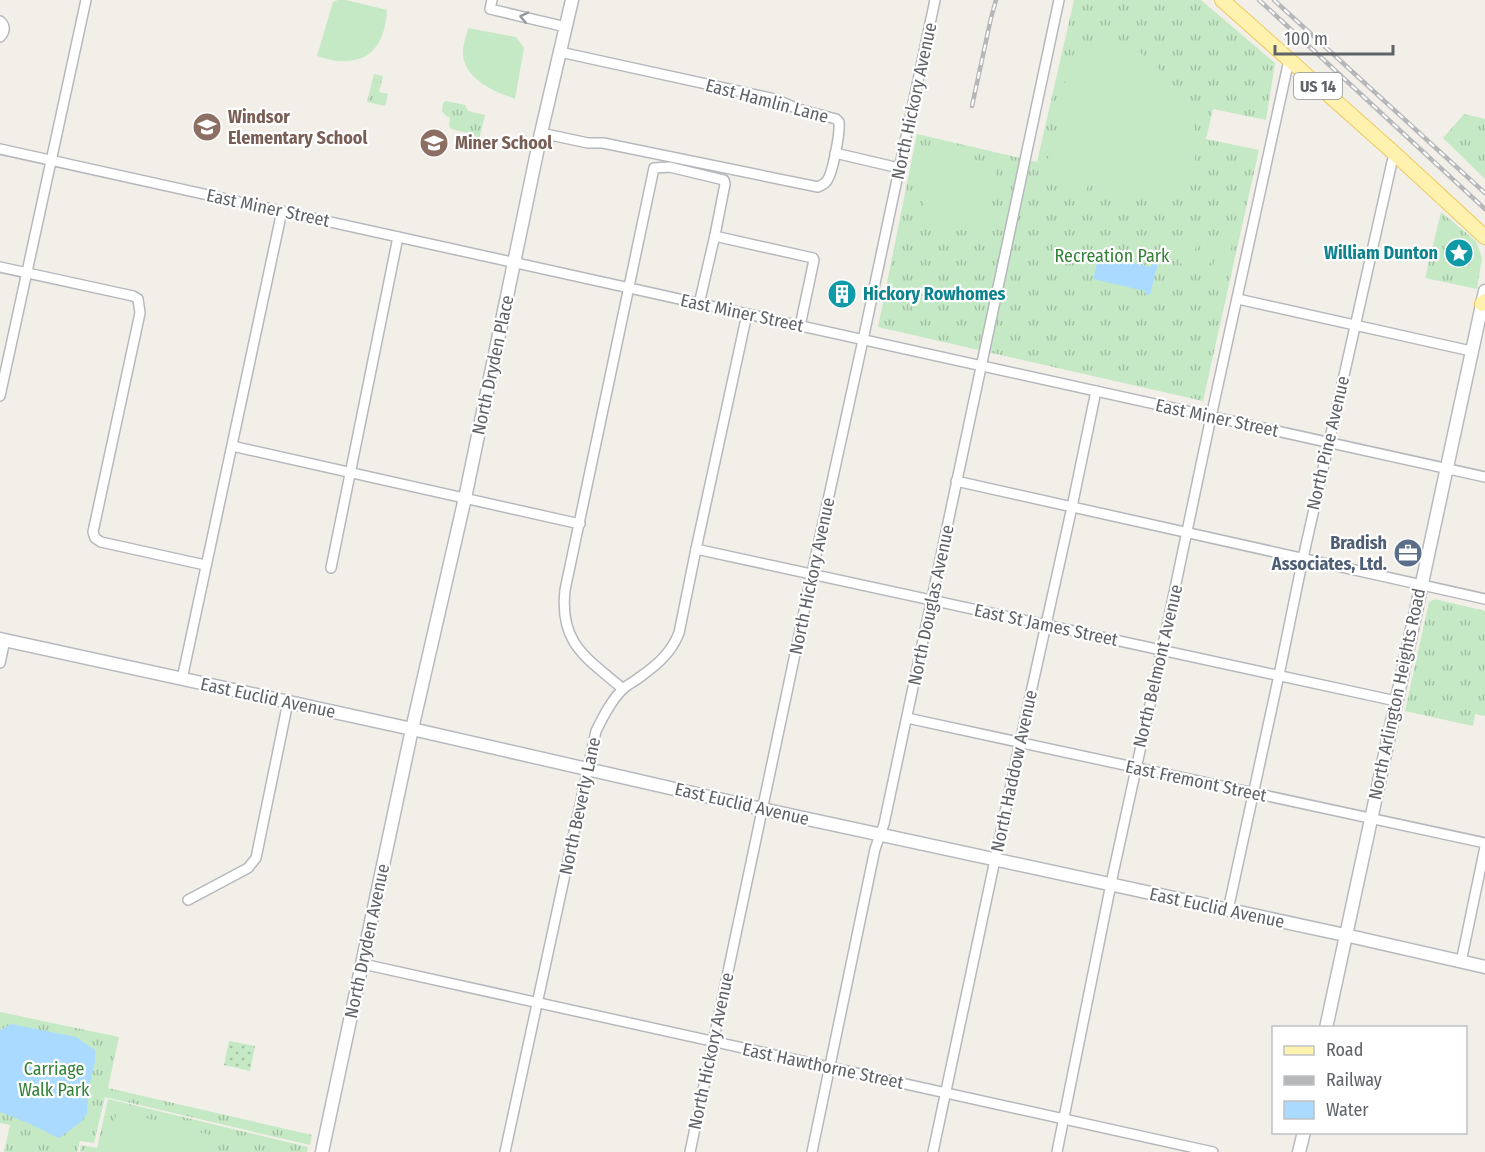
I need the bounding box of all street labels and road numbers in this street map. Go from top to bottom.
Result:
street label: North Hickory Avenue [887,20,941,181]
road number: US 14 [1294,73,1342,99]
street label: East Hamlin Lane [703,74,831,128]
street label: East Miner Street [204,184,332,232]
street label: East Miner Street [678,289,806,337]
street label: North Dryden Place [467,293,519,437]
street label: North Pine Avenue [1302,374,1354,512]
street label: East Miner Street [1153,394,1281,442]
street label: North Hickory Avenue [785,495,839,656]
street label: North Douglas Avenue [903,523,959,687]
street label: North Belmont Avenue [1129,582,1187,750]
street label: North Arlington Heights Road [1364,586,1430,802]
street label: East St James Street [972,599,1120,651]
street label: East Euclid Avenue [199,673,338,723]
street label: North Haddow Avenue [986,688,1042,854]
street label: North Beverly Lane [555,735,605,877]
street label: East Fremont Street [1123,755,1269,807]
street label: East Euclid Avenue [673,778,811,830]
street label: North Dryden Avenue [340,862,394,1020]
street label: East Euclid Avenue [1148,883,1287,933]
street label: North Hickory Avenue [684,970,738,1131]
street label: East Hawthorne Street [740,1038,906,1094]

